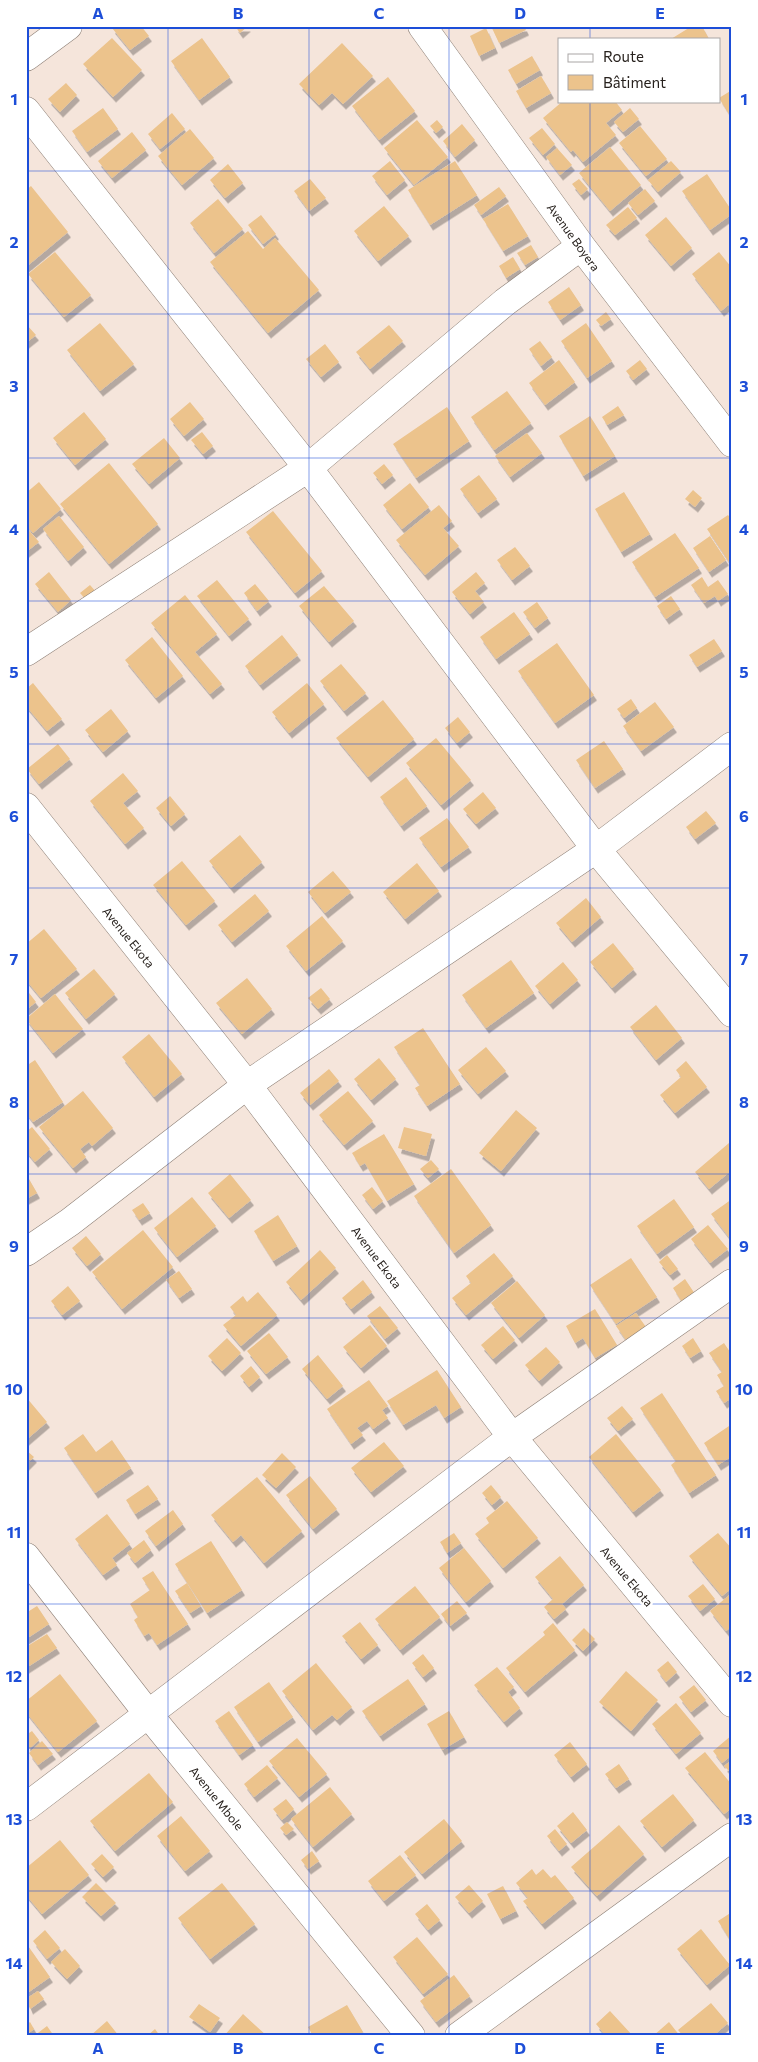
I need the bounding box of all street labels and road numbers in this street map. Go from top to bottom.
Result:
street label: Avenue Boyera [545,200,603,274]
street label: Avenue Ekota [100,904,158,970]
street label: Avenue Ekota [349,1223,405,1291]
street label: Avenue Ekota [598,1543,656,1609]
street label: Avenue Mbole [187,1764,247,1832]

